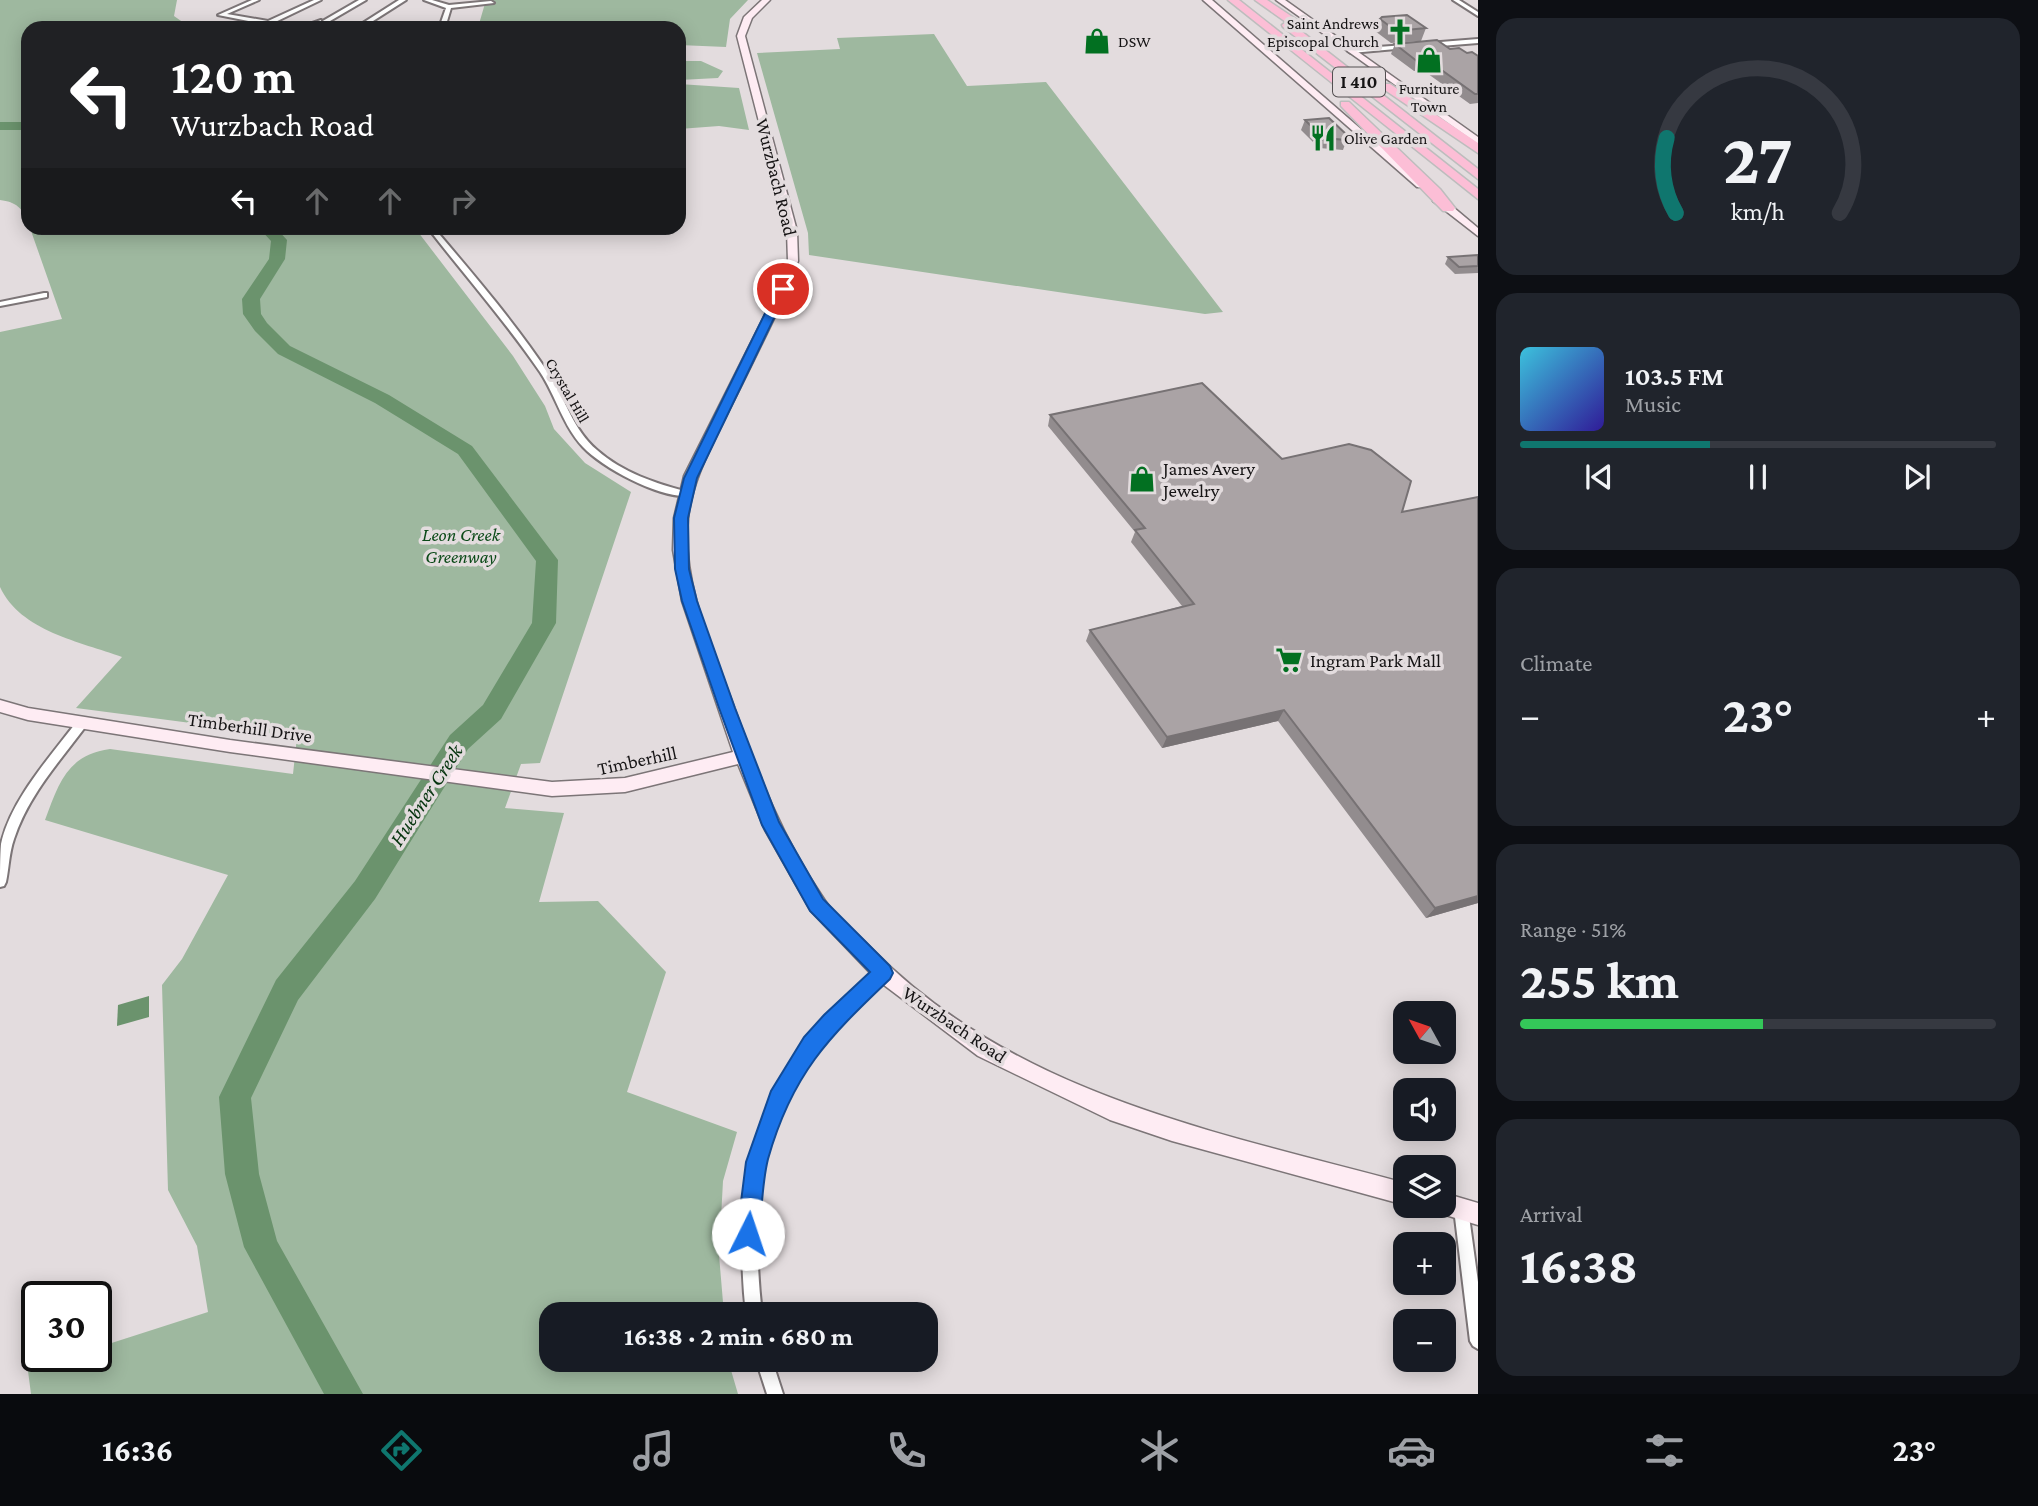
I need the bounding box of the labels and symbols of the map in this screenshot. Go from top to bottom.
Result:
place label: Saint Andrews Episcopal Church [1267,15,1379,51]
church icon: Saint Andrews Episcopal Church [1385,17,1415,47]
shop icon: DSW [1082,26,1112,56]
place label: DSW [1118,33,1151,50]
shop icon: Furniture Town [1414,45,1444,75]
road number: I 410 [1333,68,1385,96]
place label: Furniture Town [1399,80,1459,115]
street label: Wurzbach Road [752,116,801,238]
restaurant icon: Olive Garden [1308,123,1338,153]
place label: Olive Garden [1344,130,1428,147]
pin [753,259,813,319]
street label: Crystal Hill [541,355,593,426]
place label: James Avery Jewelry [1161,458,1255,501]
shop icon: James Avery Jewelry [1127,464,1157,494]
park label: Leon Creek Greenway [422,524,501,567]
supermarket icon: Ingram Park Mall [1274,645,1304,675]
place label: Ingram Park Mall [1310,650,1441,671]
street label: Timberhill Drive [186,708,313,747]
water label: Huebner Creek [384,739,468,850]
street label: Timberhill [596,742,679,779]
street label: Wurzbach Road [899,982,1011,1067]
north arrow [1393,1001,1456,1064]
position arrow [711,1197,785,1271]
speed limit sign: 30 [21,1281,112,1372]

